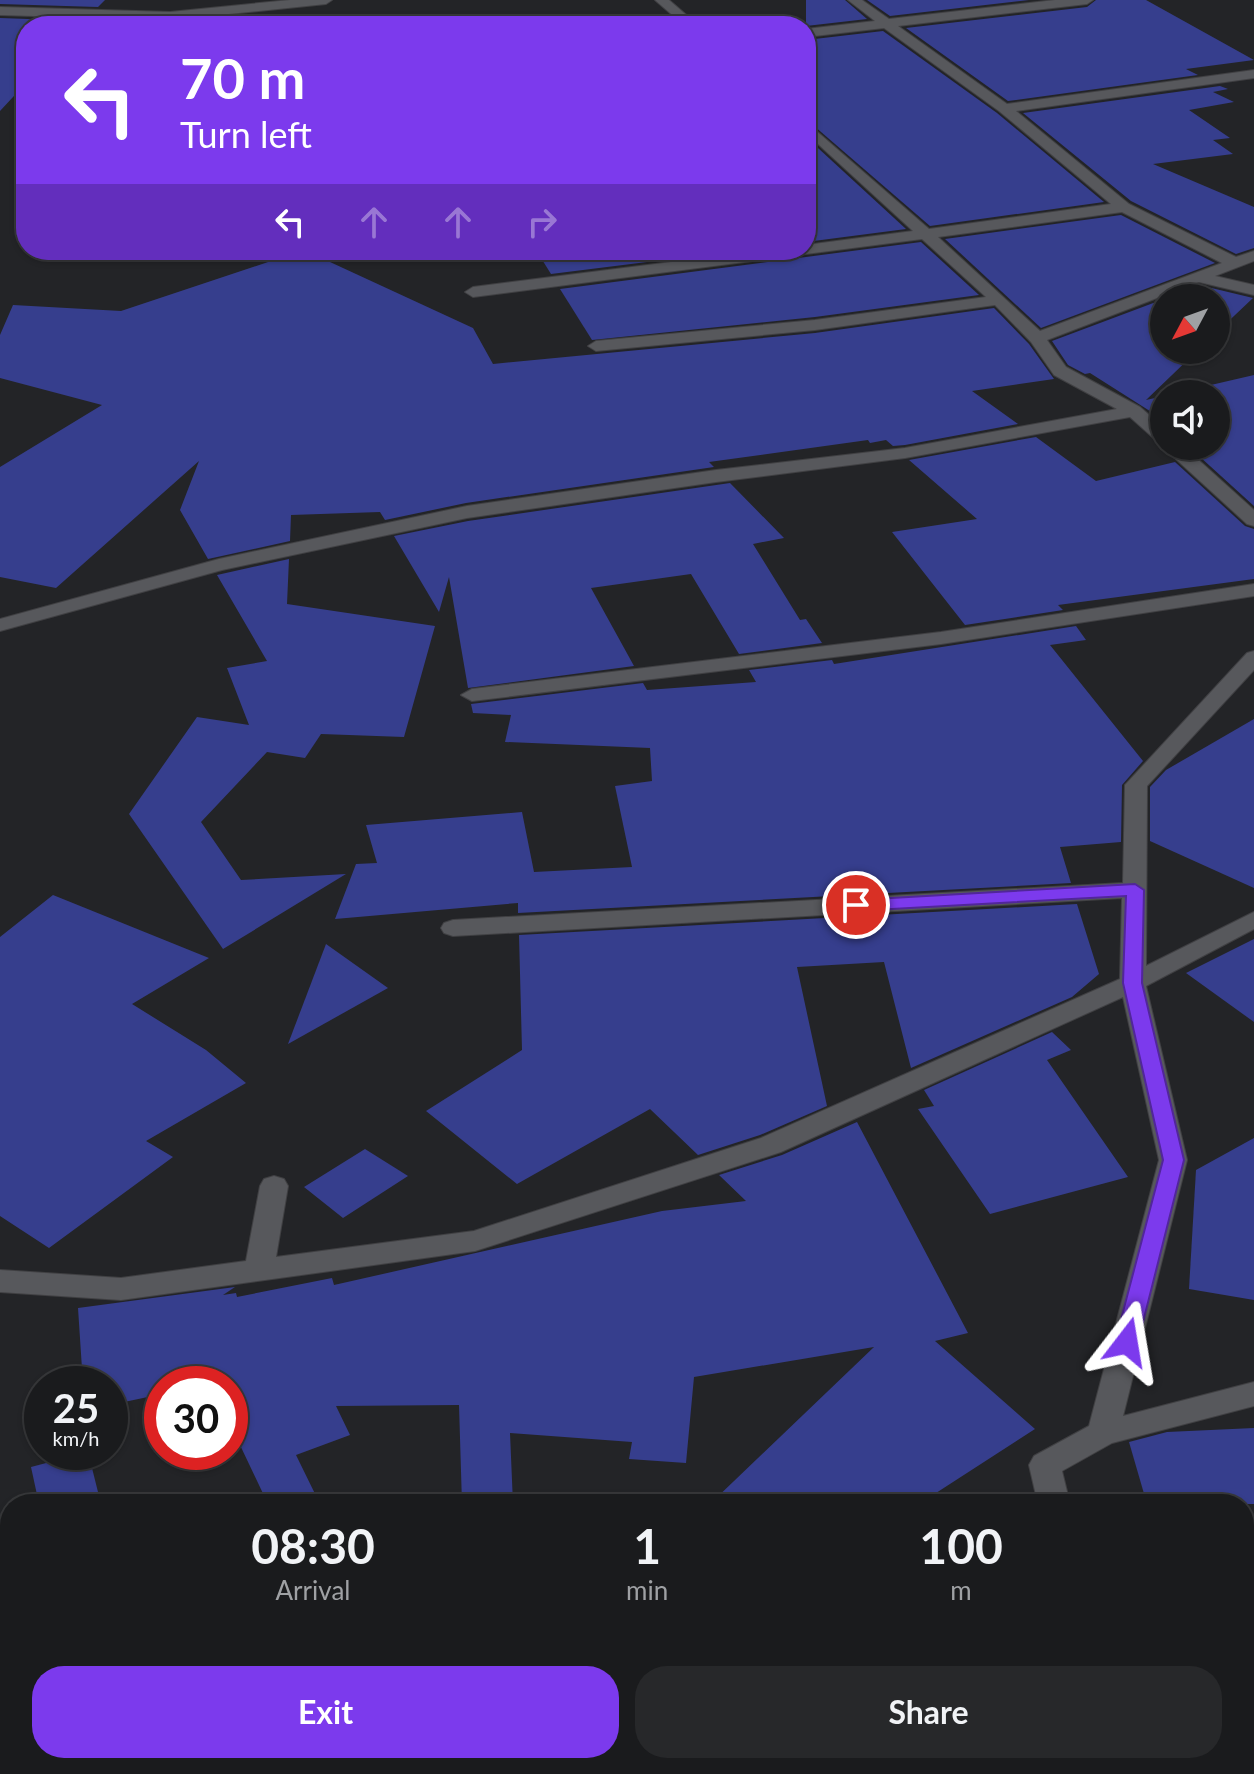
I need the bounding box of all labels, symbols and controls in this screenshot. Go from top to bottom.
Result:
text: 70 m [180,44,305,111]
icon: left [48,48,152,152]
text: Turn left [180,112,312,156]
icon: left [268,200,312,244]
icon: ahead [352,200,396,244]
icon: ahead [436,200,480,244]
icon: right [520,200,564,244]
north arrow [1150,284,1230,364]
map controls [1150,284,1230,460]
button: sound [1150,380,1230,460]
pin [822,871,890,939]
icon: arrive [834,883,878,927]
position arrow [1085,1300,1169,1384]
speed limit sign: 30 [144,1366,248,1470]
text: 25 [53,1384,99,1432]
text: km/h [53,1426,99,1450]
text: 08:30 [251,1517,375,1574]
text: 1 [633,1517,661,1574]
text: 100 [919,1517,1003,1574]
text: Arrival [276,1574,350,1606]
text: min [626,1574,668,1606]
text: m [950,1574,972,1606]
button: Exit [32,1666,619,1758]
button: Share [635,1666,1222,1758]

